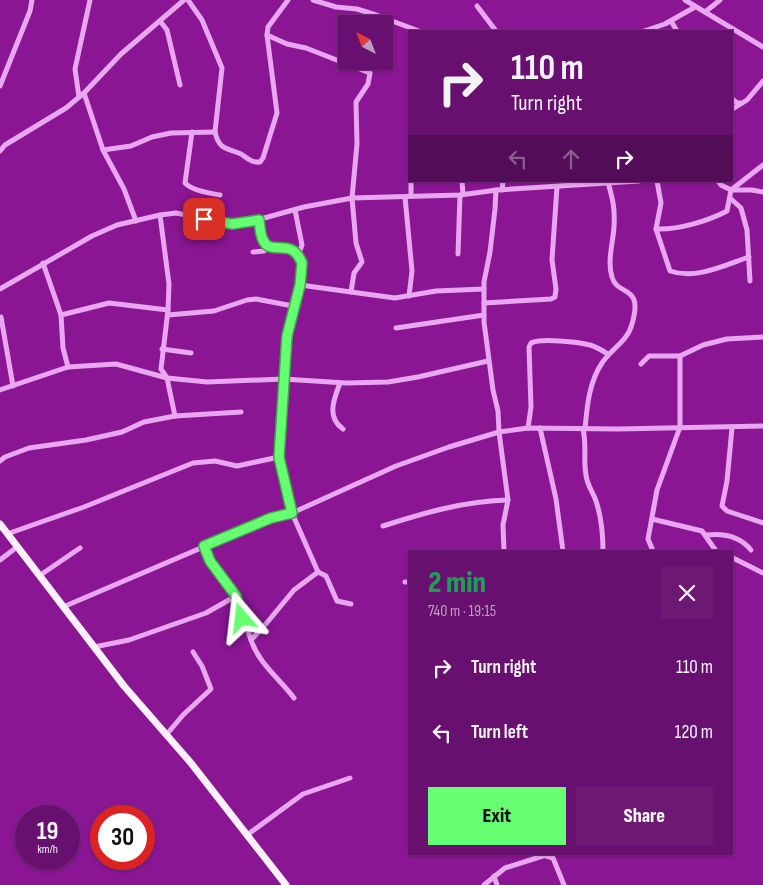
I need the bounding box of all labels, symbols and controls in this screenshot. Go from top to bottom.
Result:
north arrow [338,15,392,70]
map controls [338,15,393,70]
text: 110 m [511,47,584,90]
icon: right [428,50,493,115]
text: Turn right [511,90,582,117]
icon: left [504,145,532,173]
icon: ahead [557,145,585,173]
icon: right [610,145,638,173]
pin [183,198,225,240]
icon: arrive [190,205,218,233]
text: 2 min [428,565,486,601]
button: close [661,567,713,619]
position arrow [215,591,267,643]
text: 740 m · 19:15 [428,602,496,621]
icon: right [428,654,456,682]
text: Turn right [471,656,536,679]
text: 110 m [676,656,713,679]
icon: left [428,719,456,747]
text: Turn left [471,721,528,744]
text: 120 m [675,721,713,744]
button: Exit [428,787,566,845]
button: Share [576,787,713,845]
speed limit sign: 30 [90,805,155,870]
text: 19 [37,816,58,847]
text: km/h [37,842,58,857]

